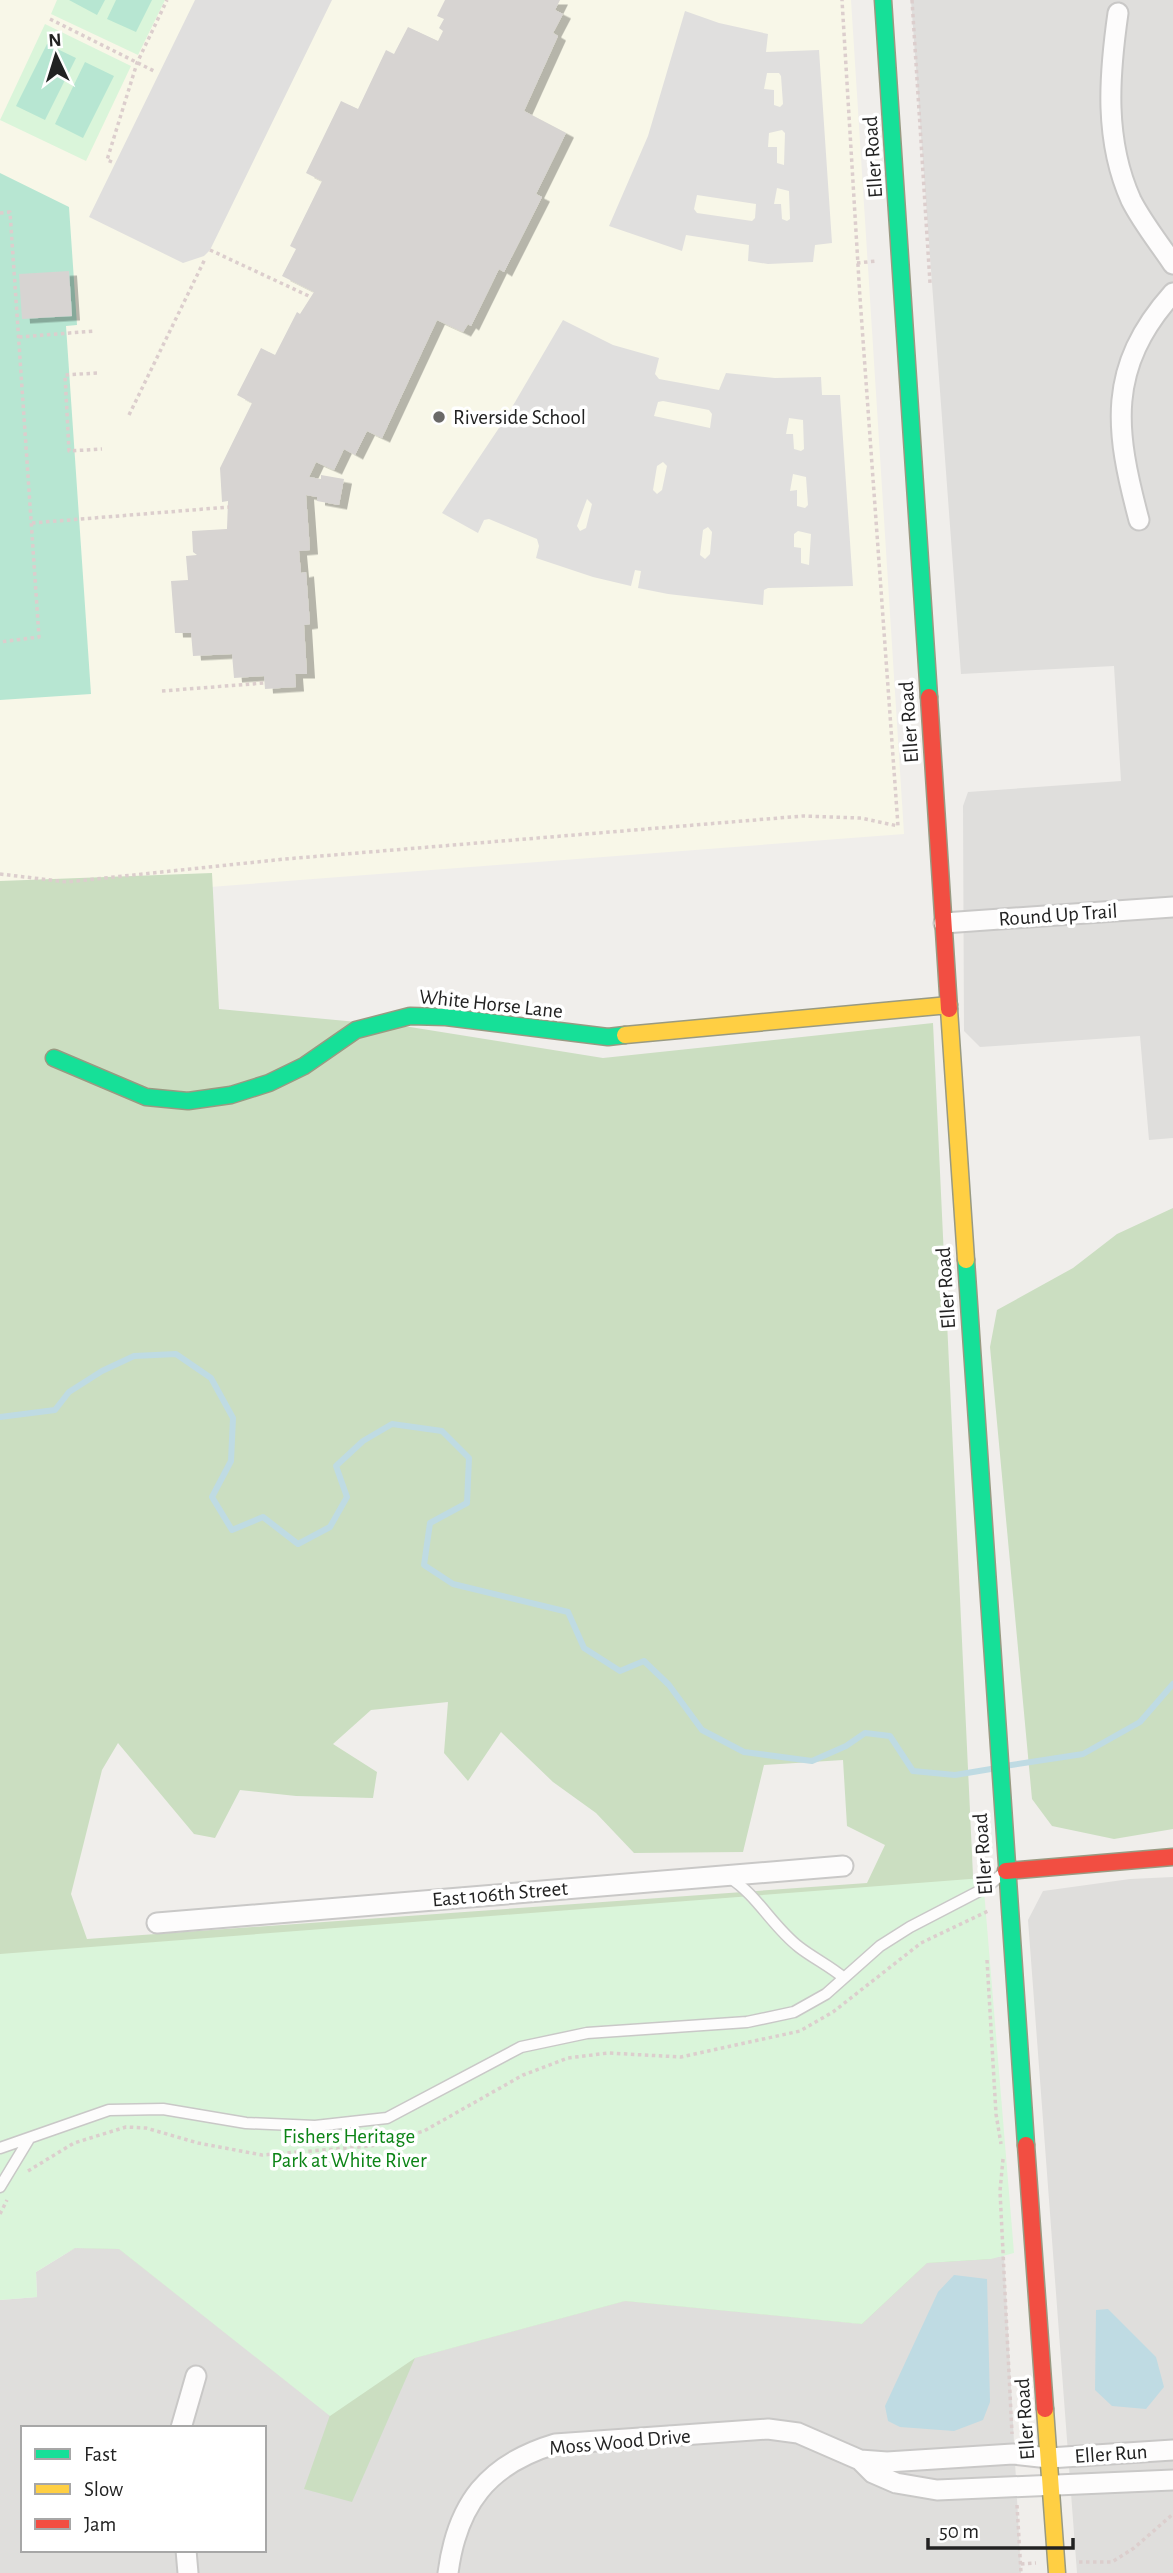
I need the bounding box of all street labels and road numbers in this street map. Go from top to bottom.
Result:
street label: Eller Road [860,115,886,199]
street label: Eller Road [896,680,922,764]
street label: Round Up Trail [998,900,1118,930]
street label: White Horse Lane [418,986,564,1022]
street label: Eller Road [933,1246,959,1330]
street label: Eller Road [970,1812,996,1896]
street label: East 106th Street [431,1878,569,1910]
street label: Eller Road [1012,2377,1038,2461]
street label: Moss Wood Drive [548,2425,692,2459]
street label: Eller Run [1074,2441,1148,2467]

